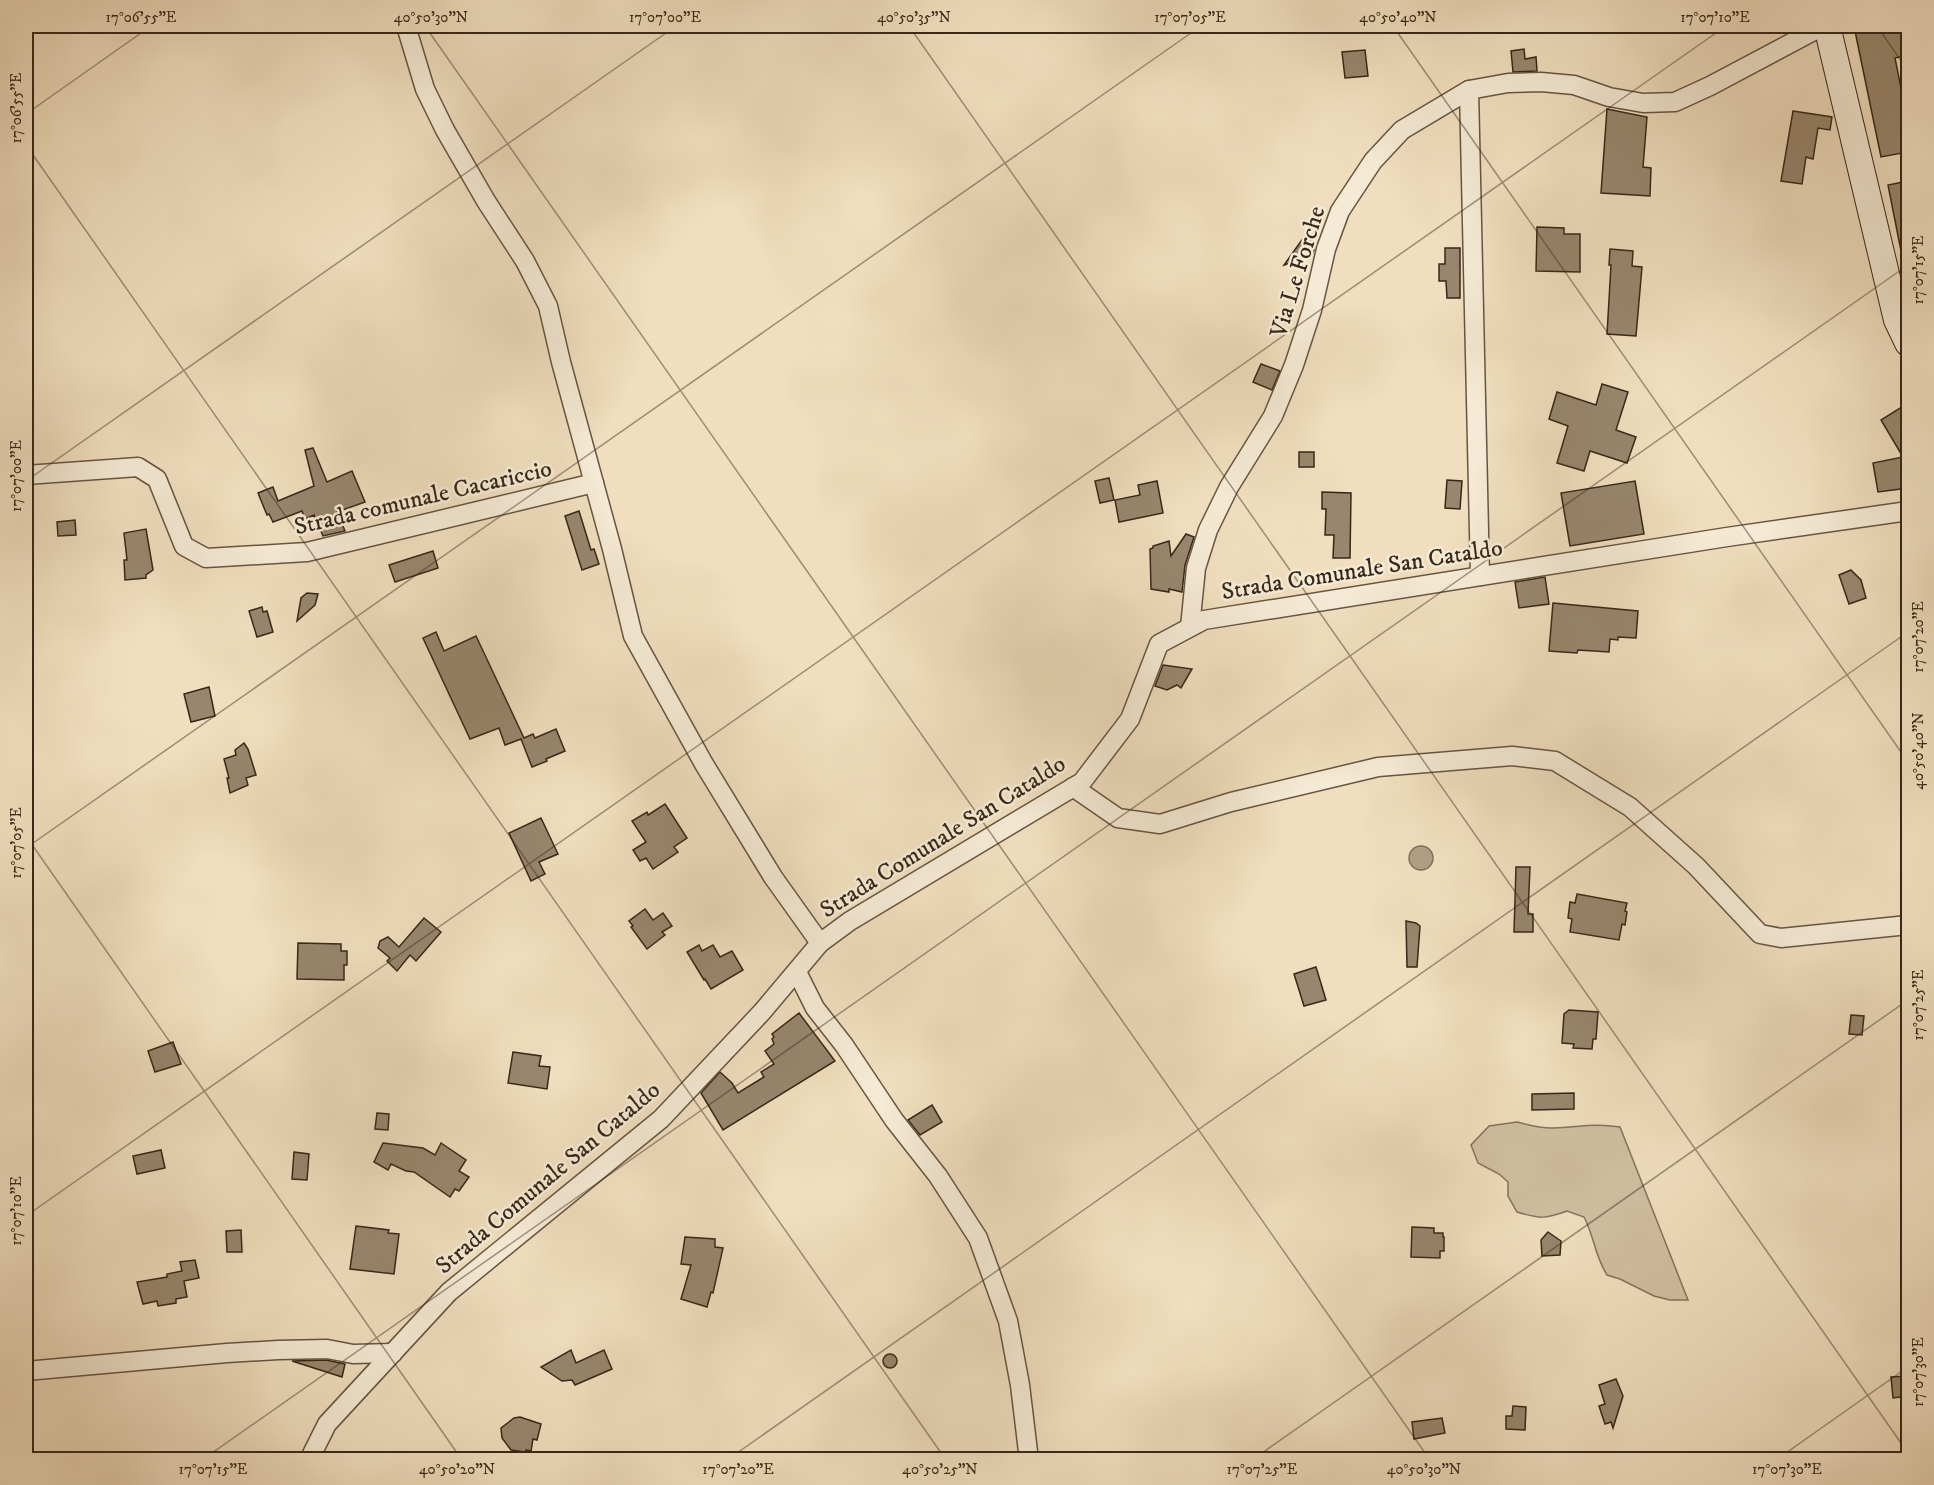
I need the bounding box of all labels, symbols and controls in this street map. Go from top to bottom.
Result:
text: 17°06'55"E [106,8,177,27]
text: 40°50'30"N [394,8,468,27]
text: 17°07'00"E [629,8,701,27]
text: 40°50'35"N [877,8,951,27]
text: 17°07'05"E [1154,8,1226,27]
text: 40°50'40"N [1359,8,1437,27]
text: 17°07'10"E [1680,8,1750,27]
text: 17°06'55"E [7,72,26,143]
street label: Via Le Forche [1263,203,1332,342]
text: 17°07'15"E [1909,235,1928,304]
text: 17°07'00"E [7,440,26,512]
street label: Strada comunale Cacariccio [291,454,555,542]
street label: Strada Comunale San Cataldo [1219,533,1505,607]
text: 17°07'20"E [1909,601,1928,673]
text: 40°50'40"N [1909,712,1928,790]
street label: Strada Comunale San Cataldo [815,749,1071,925]
text: 17°07'05"E [7,807,26,879]
text: 17°07'25"E [1909,969,1928,1040]
street label: Strada Comunale San Cataldo [430,1075,666,1281]
text: 17°07'10"E [7,1176,26,1246]
text: 17°07'30"E [1909,1337,1928,1407]
text: 17°07'15"E [179,1460,248,1479]
text: 40°50'20"N [419,1460,495,1479]
text: 17°07'20"E [702,1460,774,1479]
text: 40°50'25"N [902,1460,978,1479]
text: 17°07'25"E [1227,1460,1298,1479]
text: 40°50'30"N [1387,1460,1461,1479]
text: 17°07'30"E [1752,1460,1822,1479]

